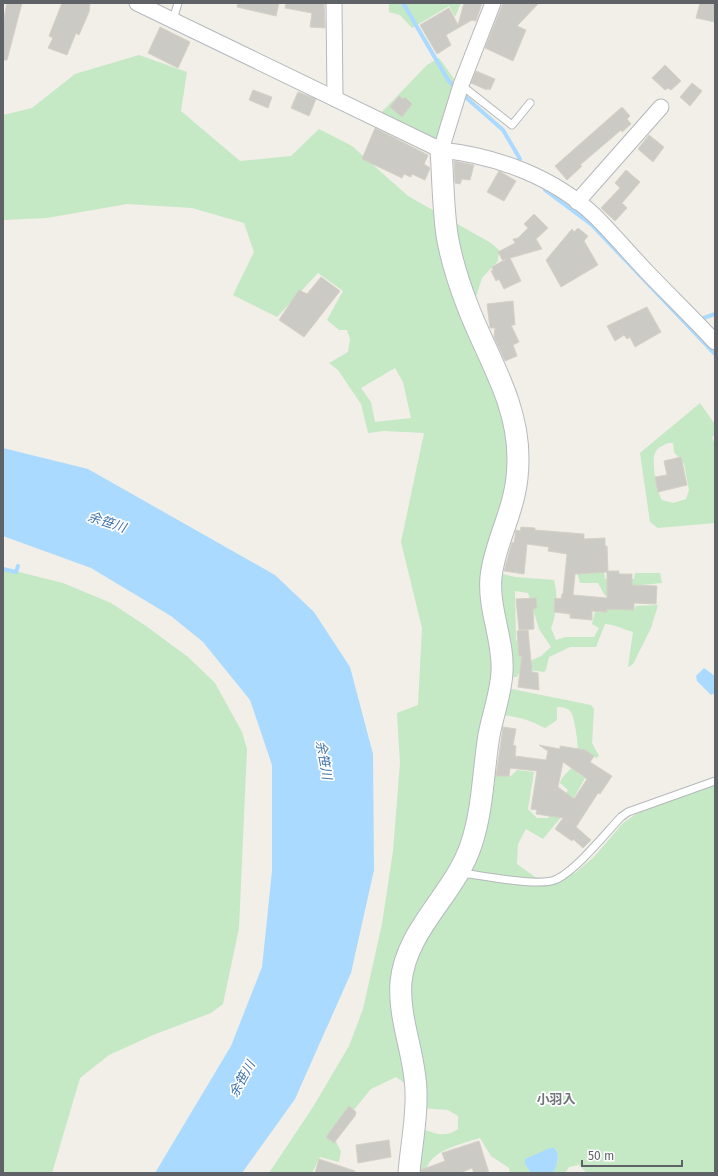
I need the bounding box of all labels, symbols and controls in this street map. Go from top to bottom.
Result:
water label: 余笹川 [86,509,130,536]
water label: 余笹川 [313,739,335,782]
water label: 余笹川 [226,1057,259,1100]
district label: 小羽入 [536,1092,576,1107]
scale bar [582,1142,682,1168]
text: 50 m [588,1149,614,1163]

